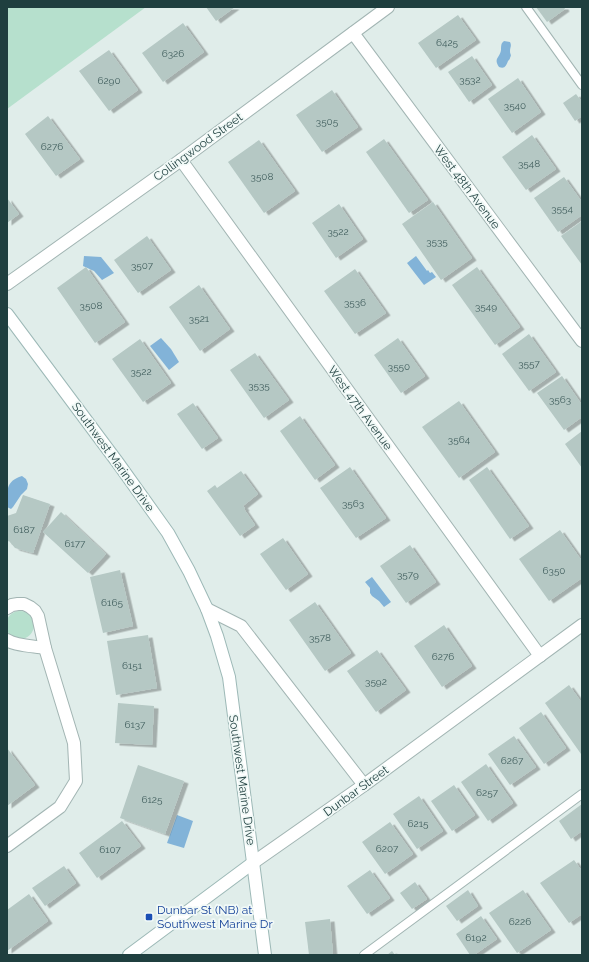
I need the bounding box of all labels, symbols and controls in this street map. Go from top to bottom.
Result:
house number: 6425 [436,37,459,48]
house number: 6326 [162,48,184,59]
house number: 3532 [459,74,481,85]
house number: 6290 [97,75,121,86]
house number: 3540 [504,100,526,111]
street label: Collingwood Street [151,110,245,184]
house number: 3505 [316,116,339,127]
house number: 6276 [41,141,63,152]
street label: West 48th Avenue [431,142,503,232]
house number: 3548 [518,158,540,169]
house number: 3508 [251,171,273,182]
house number: 3554 [551,203,573,214]
house number: 3522 [327,226,349,237]
house number: 3535 [426,236,448,247]
house number: 3507 [131,260,154,271]
house number: 3536 [344,297,366,308]
house number: 3508 [80,300,102,311]
house number: 3549 [475,301,497,312]
house number: 3521 [189,313,210,324]
house number: 3557 [518,358,540,369]
house number: 3550 [388,361,410,372]
street label: West 47th Avenue [325,363,395,453]
house number: 3522 [130,366,152,377]
house number: 3535 [248,380,270,391]
house number: 3563 [549,394,571,405]
street label: Southwest Marine Drive [69,400,157,514]
house number: 3564 [448,434,471,445]
house number: 3563 [342,498,364,509]
house number: 6187 [13,524,35,535]
house number: 6177 [65,538,86,549]
house number: 6350 [543,565,565,576]
house number: 3579 [397,569,419,580]
house number: 6165 [101,597,123,608]
house number: 3578 [309,632,331,643]
house number: 6276 [432,651,454,662]
house number: 6151 [122,660,143,671]
house number: 3592 [365,676,387,687]
street label: Southwest Marine Drive [226,714,258,846]
house number: 6137 [125,719,146,730]
house number: 6267 [501,755,524,766]
street label: Dunbar Street [321,763,391,819]
house number: 6257 [476,787,499,798]
house number: 6125 [142,794,163,805]
house number: 6215 [408,818,429,829]
house number: 6207 [376,843,399,854]
house number: 6107 [99,844,121,855]
place label: Dunbar St (NB) at Southwest Marine Dr [157,903,273,931]
marker: Dunbar St (NB) at Southwest Marine Dr [144,912,154,922]
house number: 6226 [509,916,531,927]
house number: 6192 [465,932,487,943]

